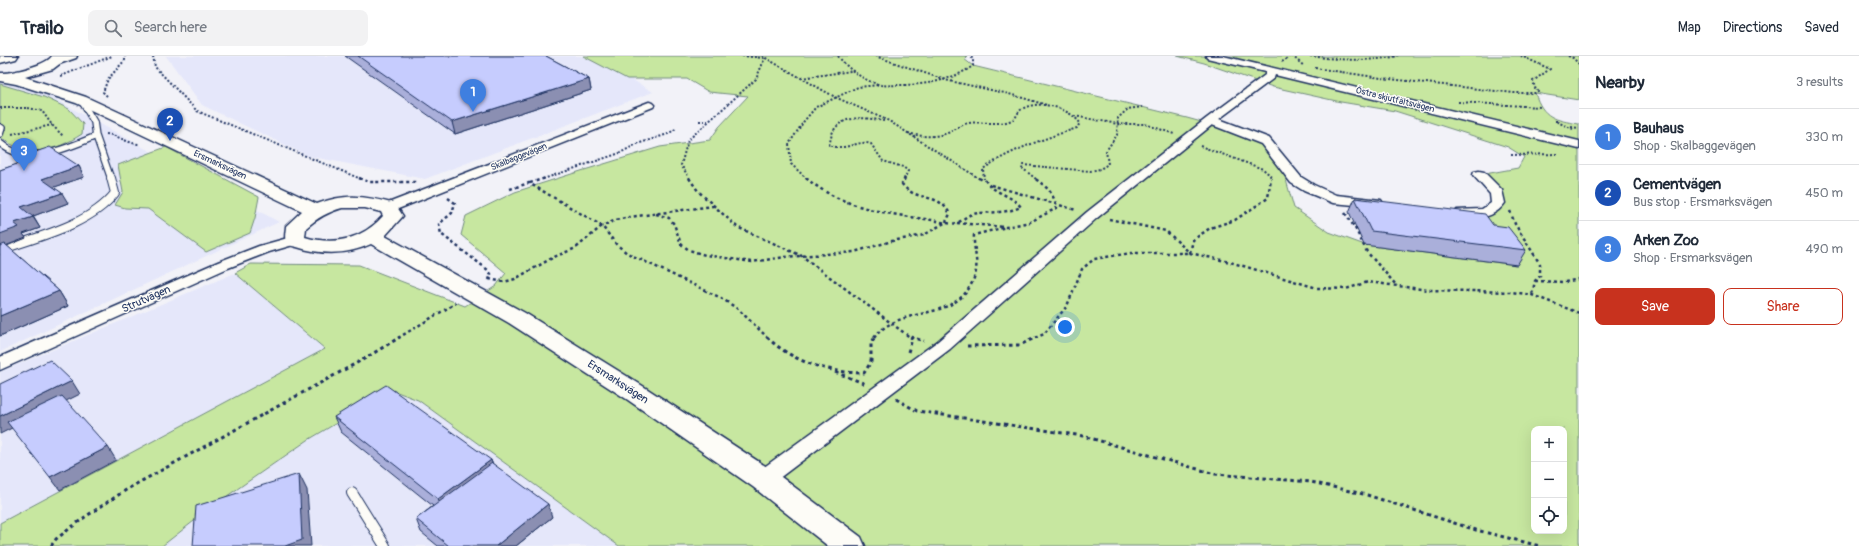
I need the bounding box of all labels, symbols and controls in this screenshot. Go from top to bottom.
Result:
search box [88,10,368,46]
text: Trailo [20,16,64,40]
icon: search [102,17,124,39]
text: Search here [134,18,207,37]
text: Map [1678,19,1701,36]
text: Directions [1723,19,1782,36]
text: Saved [1804,19,1839,36]
text: Nearby [1595,72,1644,93]
text: 3 results [1796,74,1843,90]
pin: 1 [460,79,486,112]
street label: Östra skjutfältsvägen [1354,85,1436,115]
pin: 2 [157,108,183,141]
text: Bauhaus [1633,119,1684,138]
text: 1 [1605,129,1611,145]
text: 330 m [1805,129,1843,145]
pin: 3 [11,138,37,171]
text: Shop · Skalbaggevägen [1633,138,1756,154]
street label: Skalbaggevägen [489,141,549,173]
street label: Ersmarksvägen [192,148,248,182]
text: Cementvägen [1633,175,1721,194]
text: 2 [1604,185,1612,201]
text: 450 m [1805,185,1843,201]
text: Bus stop · Ersmarksvägen [1633,194,1772,210]
text: Arken Zoo [1633,231,1699,250]
text: 3 [1604,241,1612,257]
text: 490 m [1806,241,1843,257]
text: Shop · Ersmarksvägen [1633,250,1753,266]
street label: Strutvägen [120,283,172,315]
button: Save [1595,288,1715,325]
button: Share [1723,288,1843,325]
your location [1055,317,1075,337]
street label: Ersmarksvägen [585,357,651,407]
map controls [1531,426,1567,534]
button: + [1531,426,1567,462]
button: − [1531,462,1567,498]
button: locate [1531,498,1567,534]

